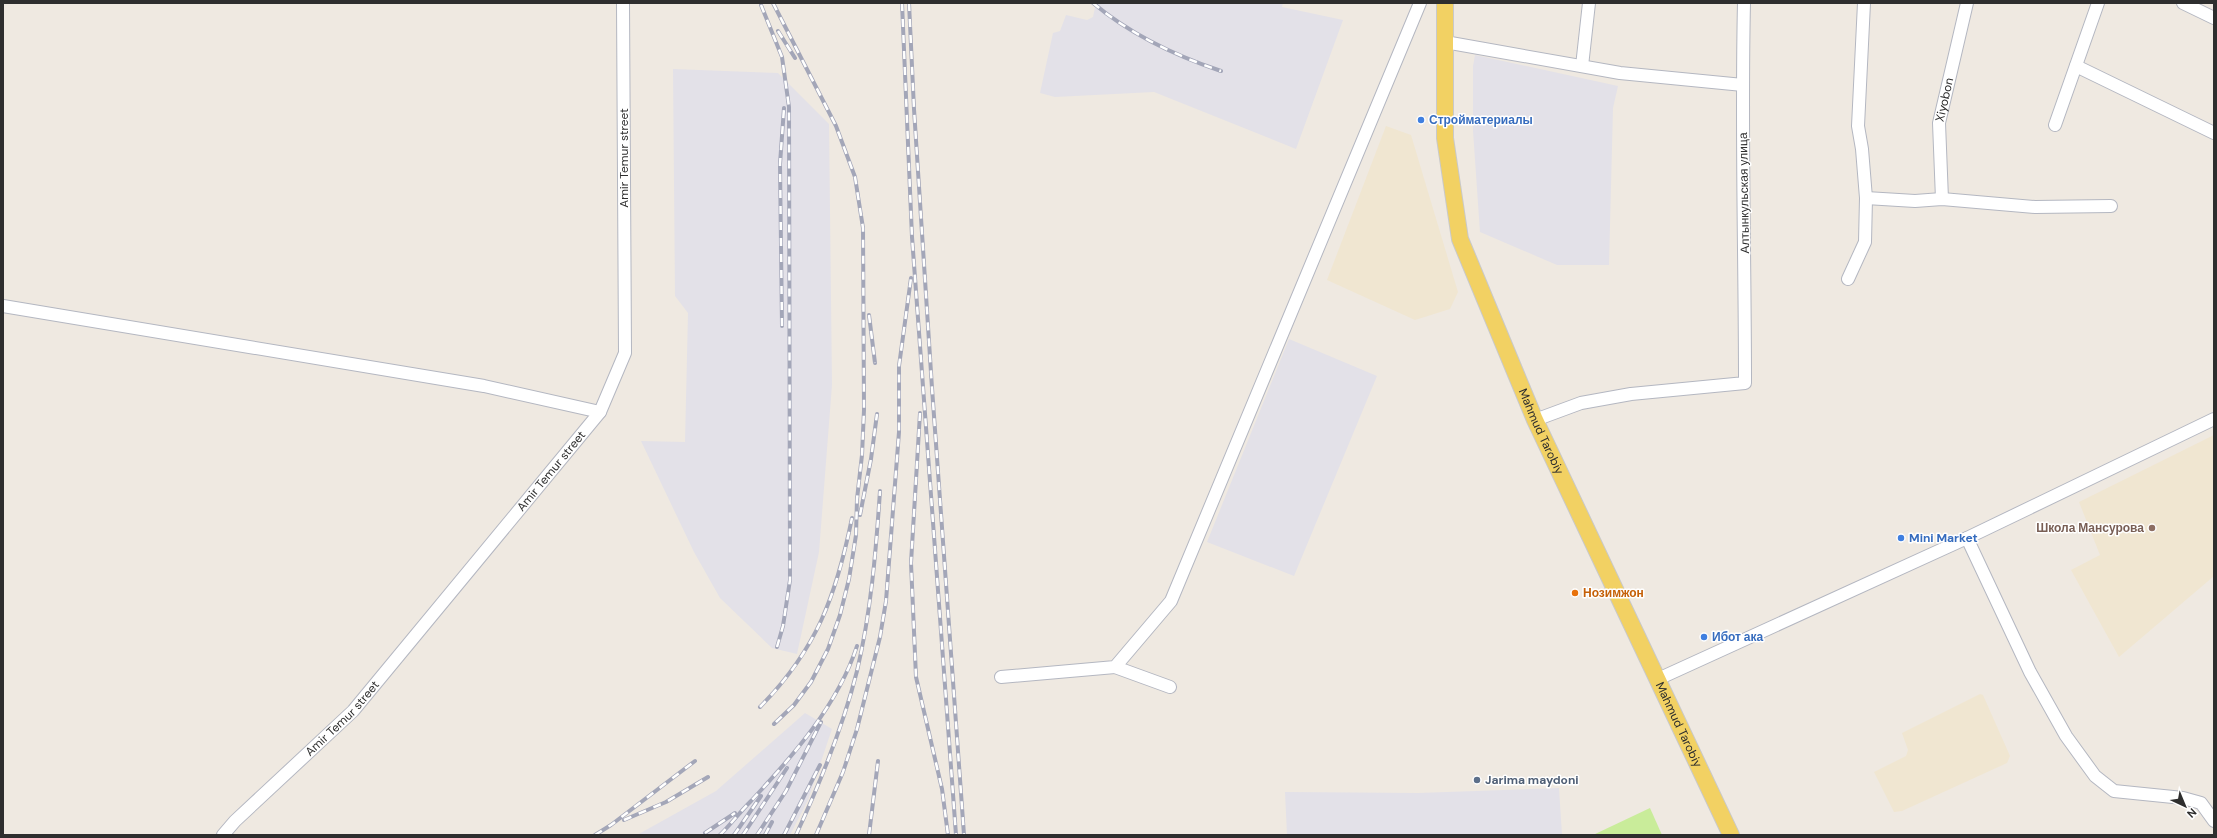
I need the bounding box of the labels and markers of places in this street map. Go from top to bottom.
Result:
place label: Стройматериалы [1429,112,1533,128]
marker: Стройматериалы [1416,115,1426,125]
place label: Школа Мансурова [2036,520,2144,536]
marker: Школа Мансурова [2147,523,2157,533]
place label: Mini Market [1909,530,1978,546]
marker: Mini Market [1896,533,1906,543]
place label: Нозимжон [1583,585,1644,601]
marker: Нозимжон [1570,588,1580,598]
place label: Ибот ака [1712,629,1763,645]
marker: Ибот ака [1699,632,1709,642]
place label: Jarima maydoni [1485,772,1579,788]
marker: Jarima maydoni [1472,775,1482,785]

